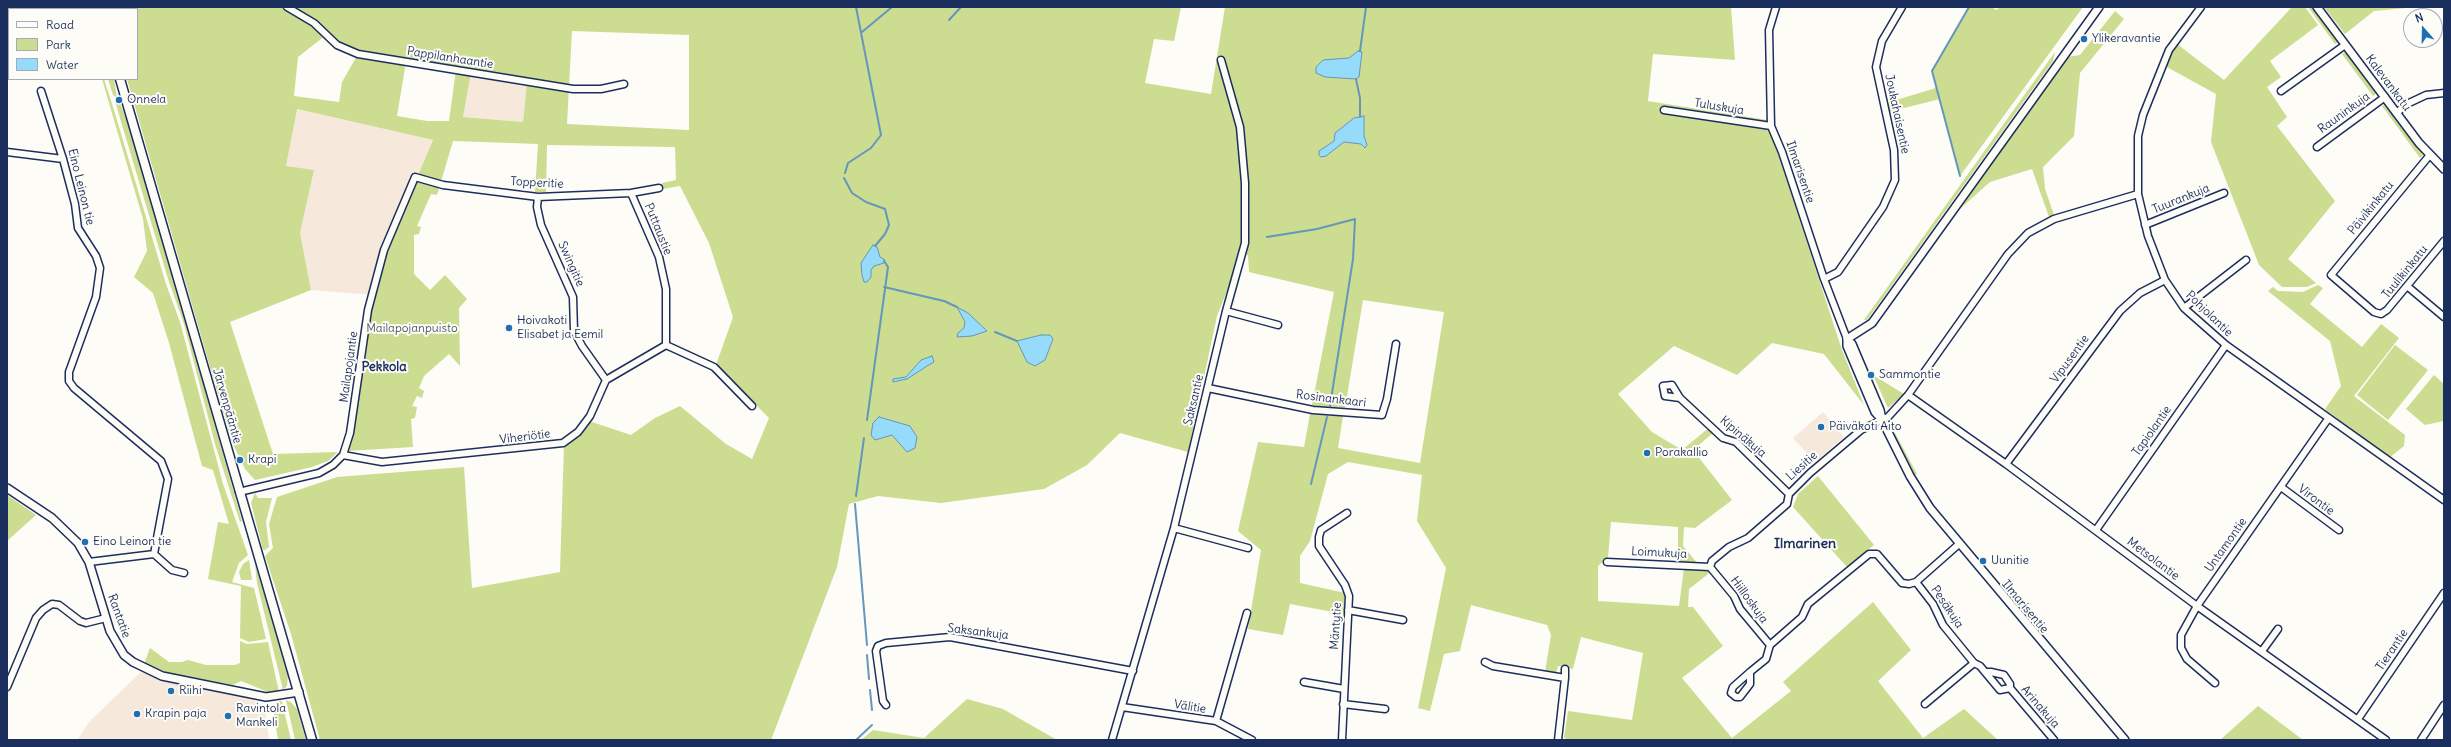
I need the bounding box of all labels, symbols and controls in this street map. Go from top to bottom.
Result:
legend [8,8,138,80]
north arrow [2403,8,2443,48]
text: N [2413,10,2425,26]
text: Road [46,17,74,32]
place label: Ylikeravantie [2092,32,2161,46]
marker: Ylikeravantie [2079,34,2089,44]
text: Park [46,37,71,52]
street label: Pappilanhaantie [406,44,494,72]
street label: Kalevankatu [2362,52,2414,114]
text: Water [46,57,79,72]
street label: Joukahaisentie [1882,73,1912,155]
street label: Rauninkuja [2315,89,2373,137]
place label: Onnela [127,93,166,107]
marker: Onnela [114,95,124,105]
street label: Tuluskuja [1693,96,1745,118]
street label: Ilmarisentie [1783,139,1817,205]
street label: Eino Leinon tie [65,147,97,227]
street label: Topperitie [510,174,564,192]
street label: Päivikinkatu [2345,178,2397,238]
street label: Tuurankuja [2150,181,2212,217]
street label: Puttaustie [641,201,675,257]
street label: Swingitie [555,239,587,289]
street label: Tuulikinkatu [2379,242,2431,302]
street label: Pohjolantie [2183,288,2235,340]
place label: Hoivakoti Elisabet ja Eemil [517,314,603,342]
park label: Mailapojanpuisto [366,322,458,336]
marker: Hoivakoti Elisabet ja Eemil [504,323,514,333]
street label: Mailapojantie [337,330,361,404]
street label: Vipusentie [2048,332,2092,386]
district label: Pekkola [361,359,407,375]
street label: Järvenpääntie [209,367,245,445]
place label: Sammontie [1879,368,1940,382]
marker: Sammontie [1866,370,1876,380]
street label: Saksantie [1181,373,1207,427]
street label: Rosinankaari [1295,388,1367,410]
street label: Tapiolantie [2129,403,2175,459]
street label: Kipinäkuja [1717,413,1769,461]
place label: Päiväkoti Aito [1829,420,1902,434]
marker: Päiväkoti Aito [1816,422,1826,432]
street label: Viheriötie [499,427,551,447]
place label: Porakallio [1655,446,1708,460]
marker: Porakallio [1642,448,1652,458]
street label: Liesitie [1783,448,1821,484]
place label: Krapi [248,453,277,467]
marker: Krapi [235,455,245,465]
street label: Virontie [2295,482,2337,518]
street label: Untamontie [2202,515,2250,575]
place label: Eino Leinon tie [93,535,171,549]
street label: Metsolantie [2124,535,2182,583]
district label: Ilmarinen [1774,536,1836,552]
marker: Eino Leinon tie [80,537,90,547]
street label: Loimukuja [1631,544,1687,562]
place label: Uunitie [1991,554,2029,568]
marker: Uunitie [1978,556,1988,566]
street label: Hiilloskuja [1727,574,1771,626]
street label: Ilmarisentie [1999,578,2051,636]
street label: Pesäkuja [1928,583,1966,631]
street label: Rantatie [104,592,134,640]
street label: Mäntytie [1327,602,1345,650]
street label: Saksankuja [947,621,1009,643]
street label: Tierantie [2373,626,2411,674]
street label: Arinakuja [2018,683,2062,731]
place label: Riihi [179,684,202,698]
marker: Riihi [166,686,176,696]
street label: Välitie [1173,697,1207,717]
place label: Ravintola Mankeli [236,702,286,730]
place label: Krapin paja [145,707,207,721]
marker: Krapin paja [132,709,142,719]
marker: Ravintola Mankeli [223,711,233,721]

